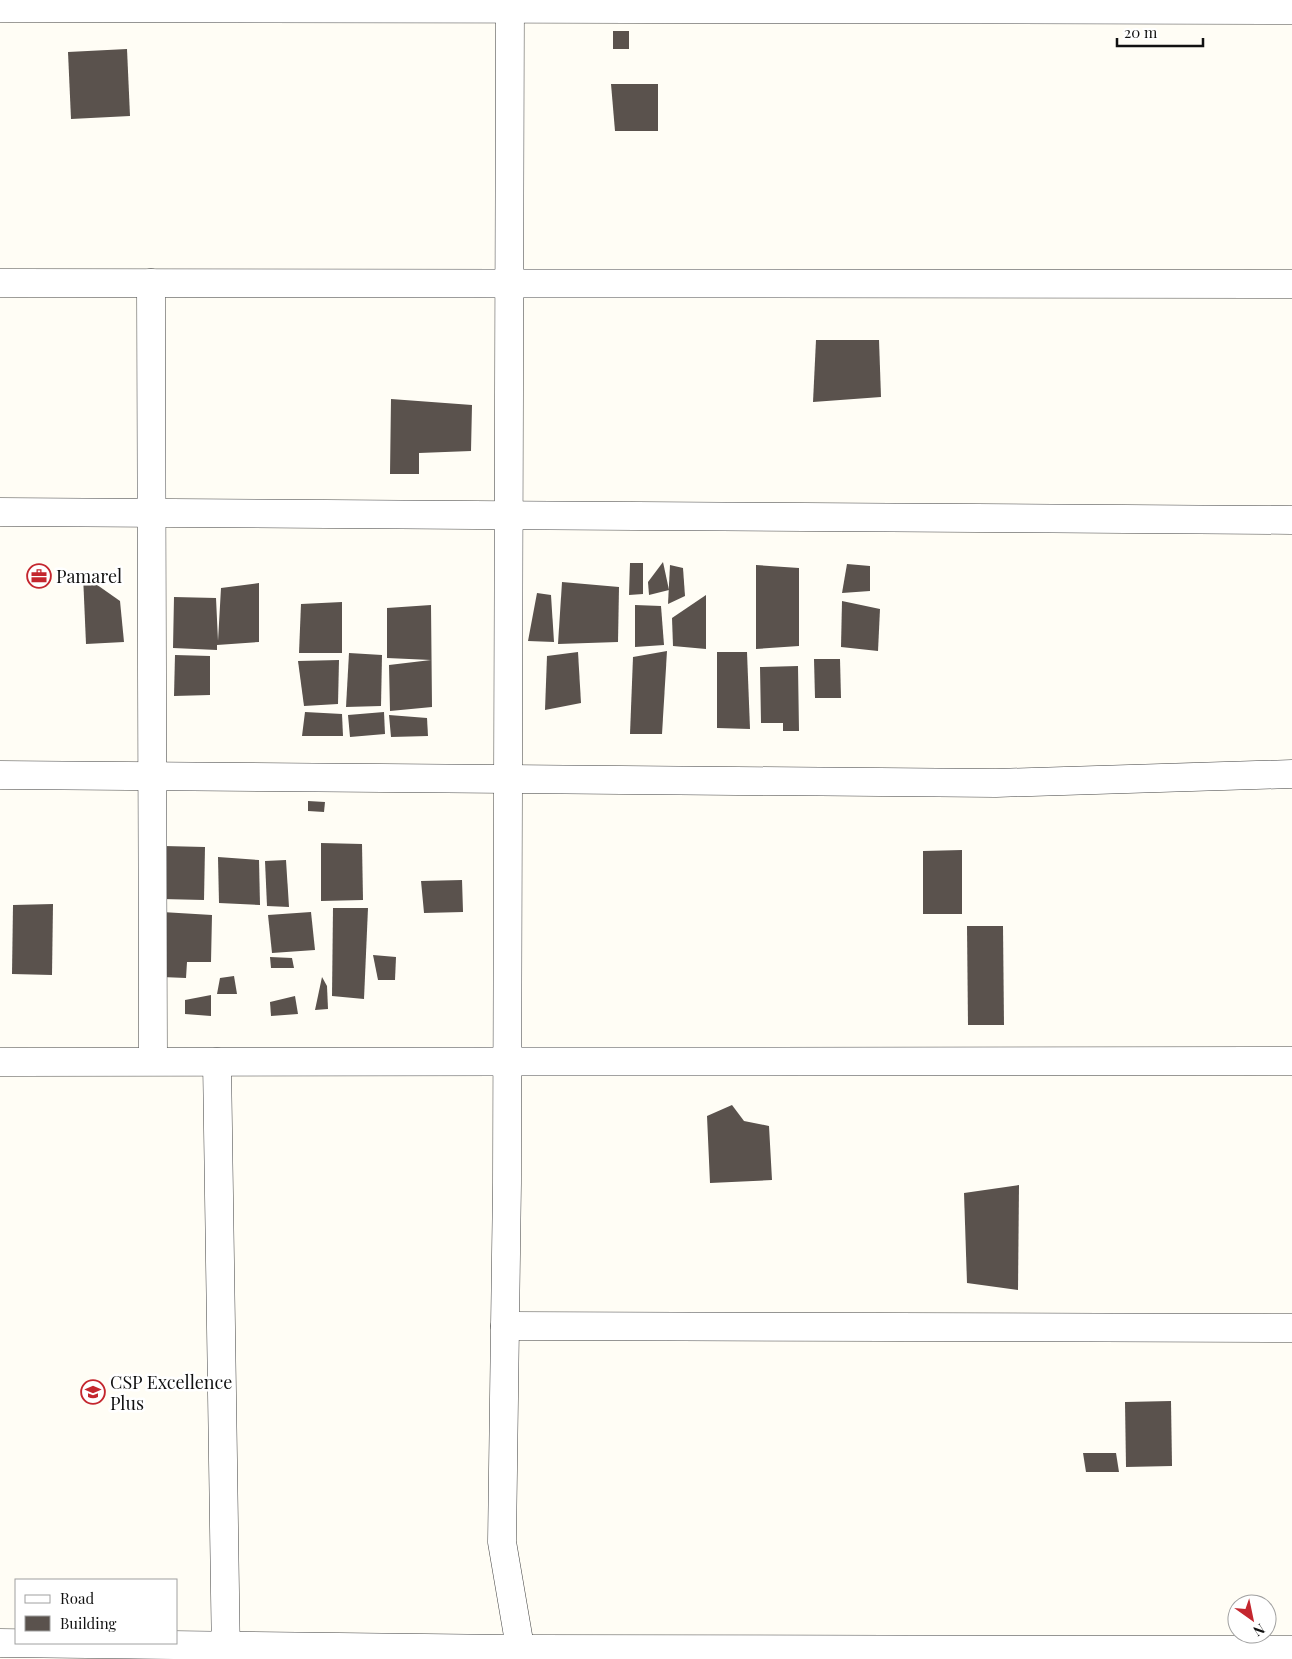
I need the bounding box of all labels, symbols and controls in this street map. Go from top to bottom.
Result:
scale bar [1117,15,1203,47]
text: 20 m [1124,22,1158,42]
office icon: Pamarel [26,563,52,589]
place label: Pamarel [56,564,122,588]
place label: CSP Excellence Plus [110,1370,232,1415]
school or university icon: CSP Excellence Plus [80,1379,106,1405]
legend [15,1579,178,1644]
text: Road [60,1588,94,1608]
north arrow [1227,1594,1277,1644]
text: Building [60,1613,117,1633]
text: N [1250,1620,1269,1641]

